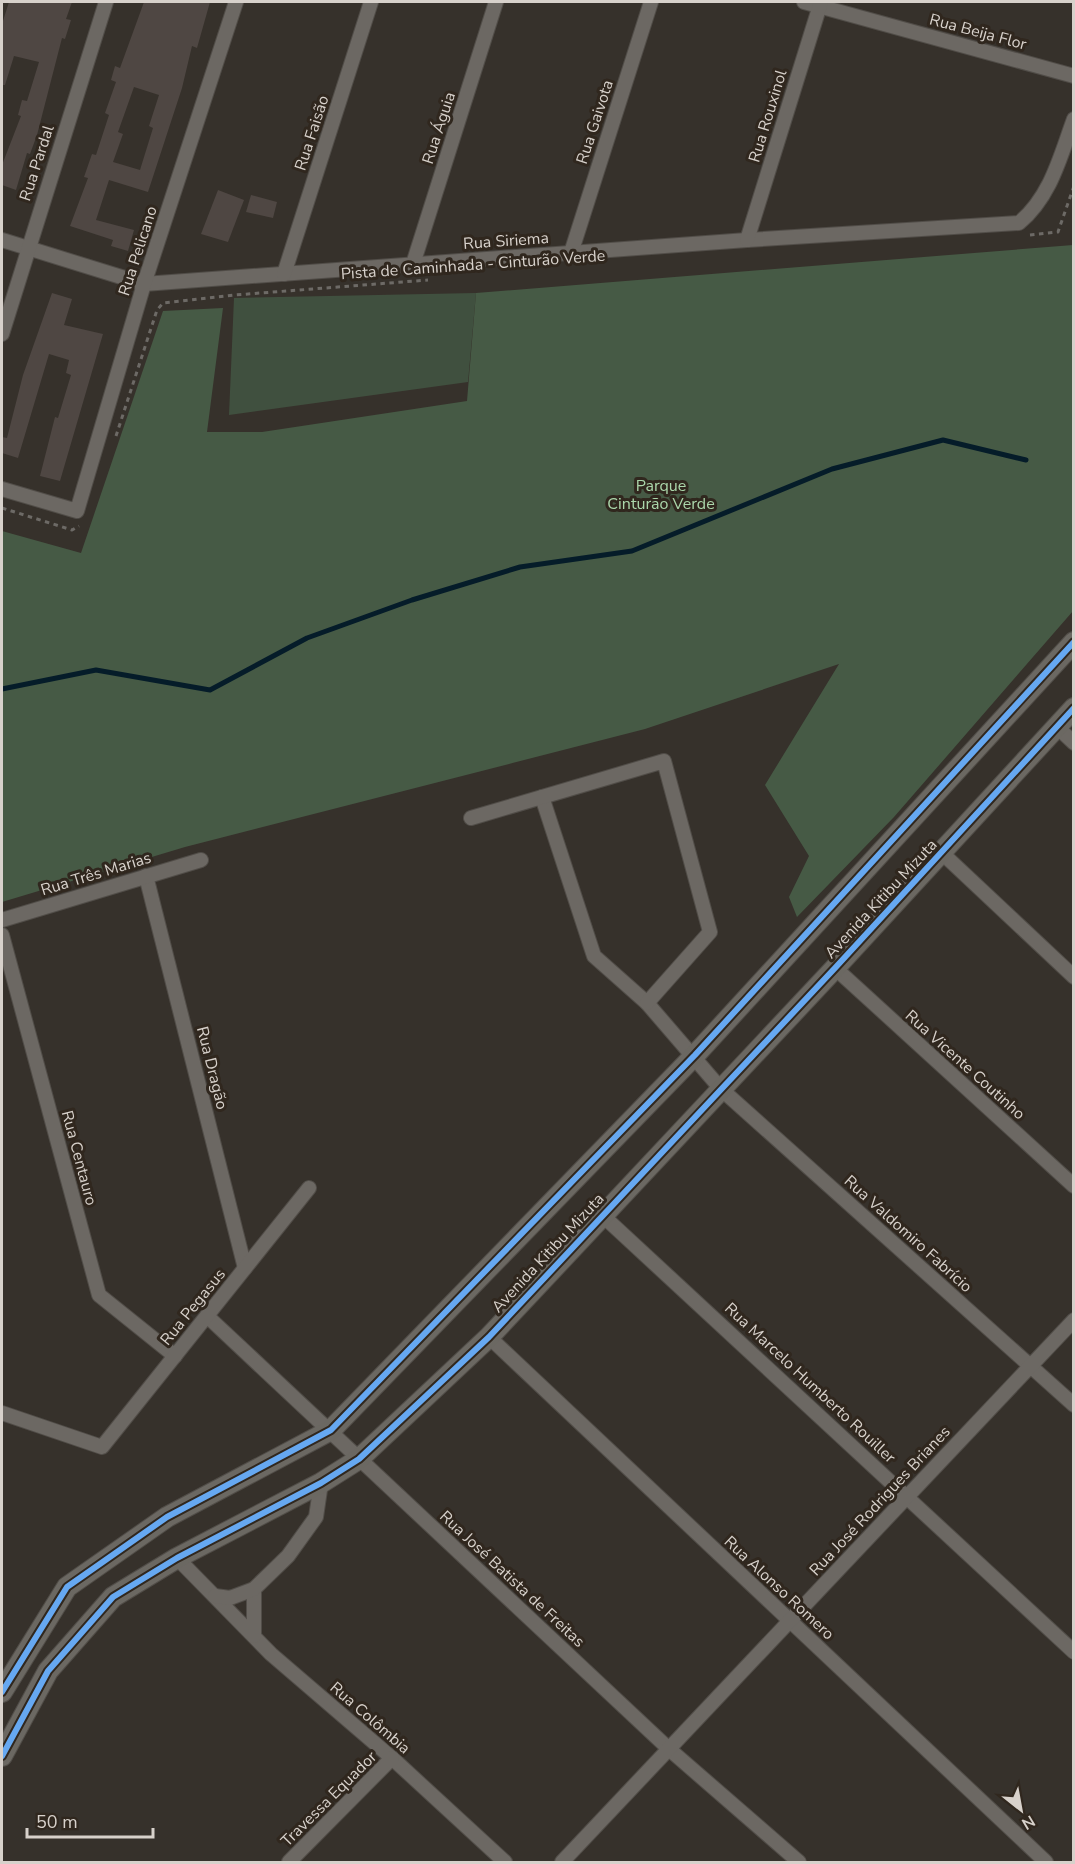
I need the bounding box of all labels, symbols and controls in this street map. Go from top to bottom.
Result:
street label: Rua Beija Flor [927,8,1029,56]
street label: Rua Rouxinol [744,67,793,165]
street label: Rua Gaivota [571,77,619,167]
street label: Rua Águia [417,89,461,167]
street label: Rua Faisão [289,92,335,173]
street label: Rua Pardal [14,122,60,204]
street label: Rua Pelicano [113,203,163,299]
street label: Rua Siriema [462,227,550,255]
street label: Pista de Caminhada - Cinturão Verde [340,245,606,285]
park label: Parque Cinturão Verde [607,475,715,515]
street label: Avenida Kitibu Mizuta [820,834,942,964]
street label: Rua Três Marias [38,847,154,901]
street label: Rua Vicente Coutinho [900,1005,1030,1125]
street label: Rua Dragão [191,1024,233,1112]
street label: Rua Centauro [56,1108,102,1208]
street label: Rua Valdomiro Fabrício [839,1170,977,1298]
street label: Avenida Kitibu Mizuta [487,1188,609,1318]
street label: Rua Pegasus [155,1264,231,1350]
street label: Rua Marcelo Humberto Rouiller [720,1298,901,1468]
street label: Rua José Rodrigues Brianes [805,1421,955,1581]
street label: Rua José Batista de Freitas [435,1506,589,1652]
street label: Rua Alonso Romero [719,1531,839,1645]
street label: Rua Colômbia [325,1677,415,1759]
street label: Travessa Equador [276,1746,382,1852]
north arrow [991,1780,1051,1840]
scale bar [27,1801,153,1839]
text: N [1017,1809,1039,1835]
text: 50 m [36,1810,78,1834]

